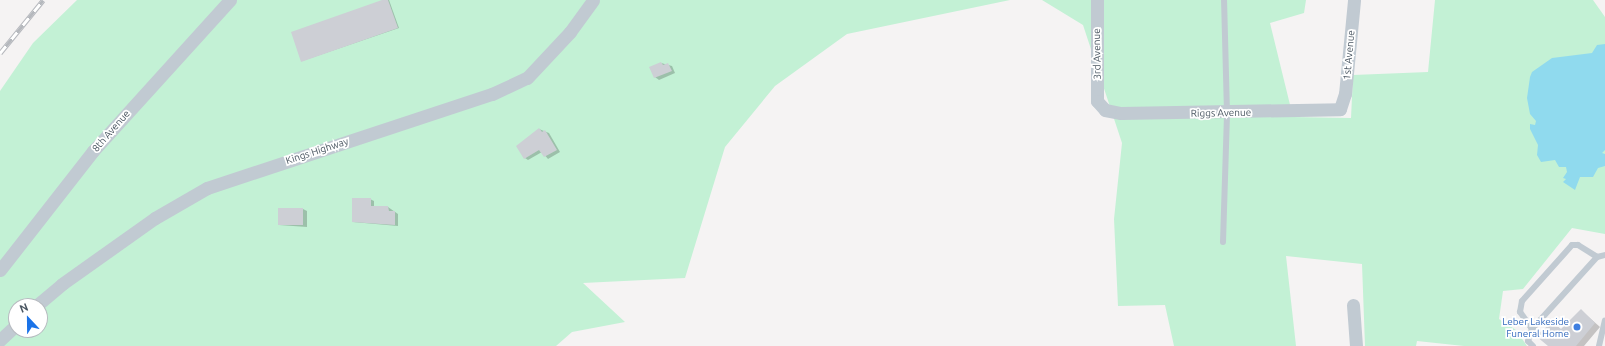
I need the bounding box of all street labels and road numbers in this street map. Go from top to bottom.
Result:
street label: 3rd Avenue [1091,28,1103,80]
street label: 1st Avenue [1341,30,1357,80]
street label: Riggs Avenue [1191,106,1251,120]
street label: 8th Avenue [90,108,132,154]
street label: Kings Highway [284,135,350,167]

